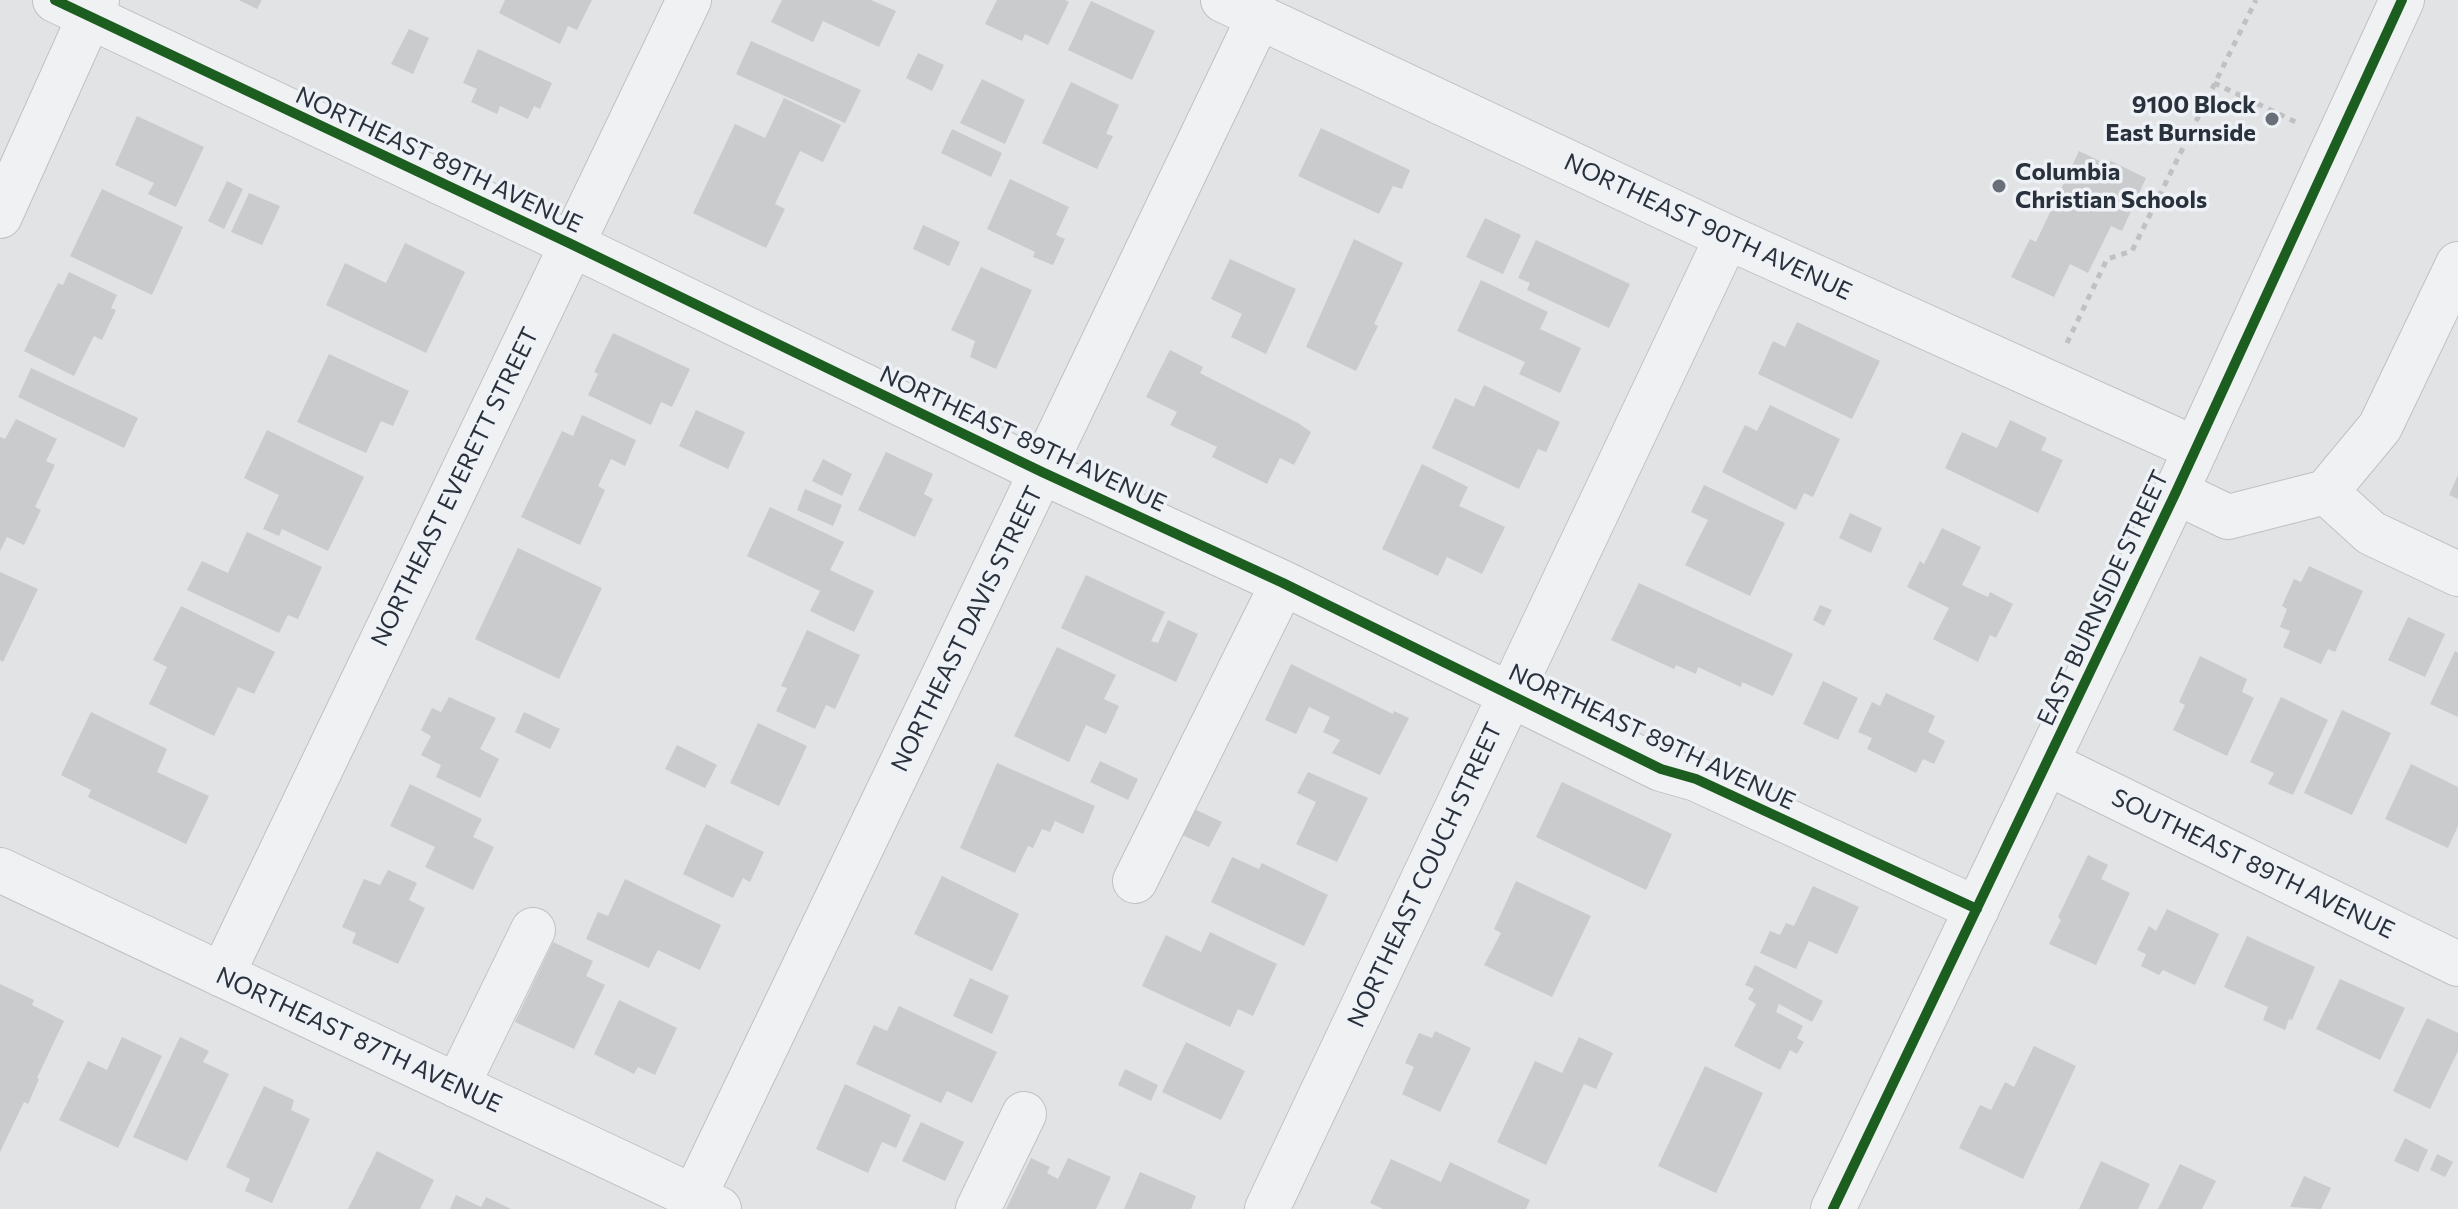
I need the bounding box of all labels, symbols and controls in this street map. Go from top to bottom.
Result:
street label: NORTHEAST 89TH AVENUE [291,81,587,239]
place label: 9100 Block East Burnside [2105,91,2256,147]
marker: 9100 Block East Burnside [2263,110,2281,128]
street label: NORTHEAST 90TH AVENUE [1560,148,1856,306]
place label: Columbia Christian Schools [2015,158,2207,214]
marker: Columbia Christian Schools [1990,177,2008,195]
street label: NORTHEAST EVERETT STREET [365,323,545,651]
street label: NORTHEAST 89TH AVENUE [875,360,1171,518]
street label: EAST BURNSIDE STREET [2031,466,2175,730]
street label: NORTHEAST DAVIS STREET [885,482,1049,776]
street label: NORTHEAST 89TH AVENUE [1504,658,1800,816]
street label: NORTHEAST COUCH STREET [1342,718,1508,1032]
street label: SOUTHEAST 89TH AVENUE [2107,783,2399,945]
street label: NORTHEAST 87TH AVENUE [212,961,506,1119]

